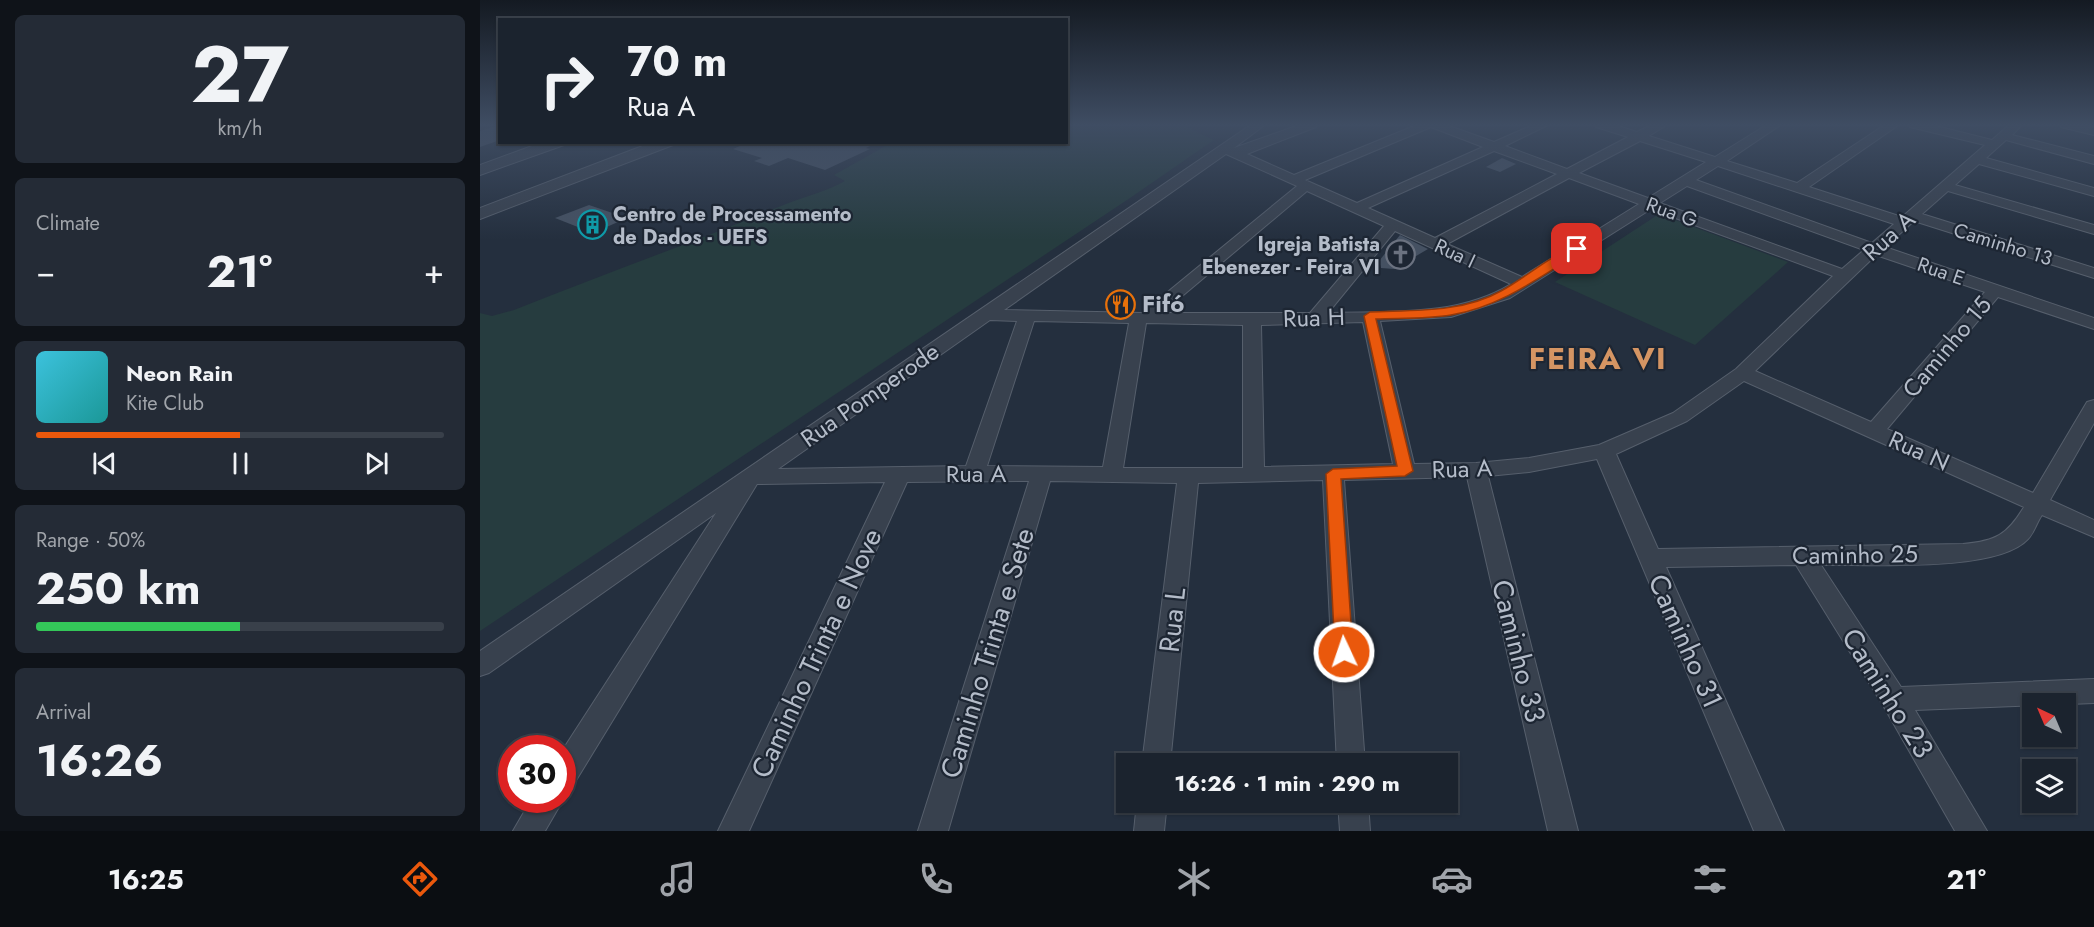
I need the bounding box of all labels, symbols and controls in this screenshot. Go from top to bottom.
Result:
text: 27 [191,19,289,131]
text: 70 m [627,31,727,92]
icon: right [528,42,606,120]
text: Rua A [627,87,695,126]
text: km/h [217,114,263,143]
street label: Rua G [1642,190,1702,235]
place label: Centro de Processamento de Dados - UEFS [613,200,852,252]
street label: Rua A [1854,202,1923,269]
text: Climate [36,209,100,238]
building icon: Centro de Processamento de Dados - UEFS [576,209,608,241]
street label: Caminho 13 [1950,216,2056,273]
pin [1551,223,1602,274]
place label: Igreja Batista Ebenezer - Feira VI [1202,230,1380,282]
street label: Rua I [1430,231,1480,276]
icon: arrive [1560,232,1593,265]
text: 21° [207,239,272,304]
church icon: Igreja Batista Ebenezer - Feira VI [1385,239,1417,271]
text: − [36,248,55,295]
text: + [424,248,444,295]
street label: Rua E [1913,250,1968,293]
place label: Fifó [1142,286,1184,321]
restaurant icon: Fifó [1105,288,1137,320]
street label: Caminho 15 [1894,288,1999,405]
street label: Rua H [1282,299,1346,336]
street label: Rua Pomperode [793,334,946,455]
district label: FEIRA VI [1529,337,1667,380]
text: Neon Rain [126,357,233,389]
text: Kite Club [126,389,204,418]
street label: Rua N [1883,422,1955,479]
icon: previous [88,447,121,480]
icon: pause [224,447,257,480]
icon: next [360,447,393,480]
street label: Rua A [1431,450,1493,487]
street label: Rua A [946,456,1006,491]
street label: Caminho Trinta e Nove [740,522,892,785]
street label: Caminho Trinta e Sete [930,523,1045,783]
text: Range · 50% [36,526,145,555]
street label: Caminho 25 [1792,536,1918,573]
text: 250 km [36,556,201,621]
street label: Caminho 31 [1638,568,1733,715]
street label: Caminho 33 [1481,576,1556,727]
street label: Rua L [1149,585,1196,654]
position arrow [1312,620,1376,684]
street label: Caminho 23 [1831,620,1944,766]
north arrow [2022,693,2076,747]
map controls [2022,693,2076,813]
text: Arrival [36,698,91,727]
text: 16:26 [36,728,163,793]
speed limit sign: 30 [498,735,576,813]
button: layers [2022,759,2076,813]
text: 16:26 · 1 min · 290 m [1174,767,1400,799]
icon: directions [399,858,441,900]
icon: music [657,858,699,900]
icon: phone [915,858,957,900]
icon: climate [1173,858,1215,900]
icon: car [1431,858,1473,900]
icon: filters [1689,858,1731,900]
text: 16:25 [108,860,184,899]
text: 21° [1947,860,1986,899]

